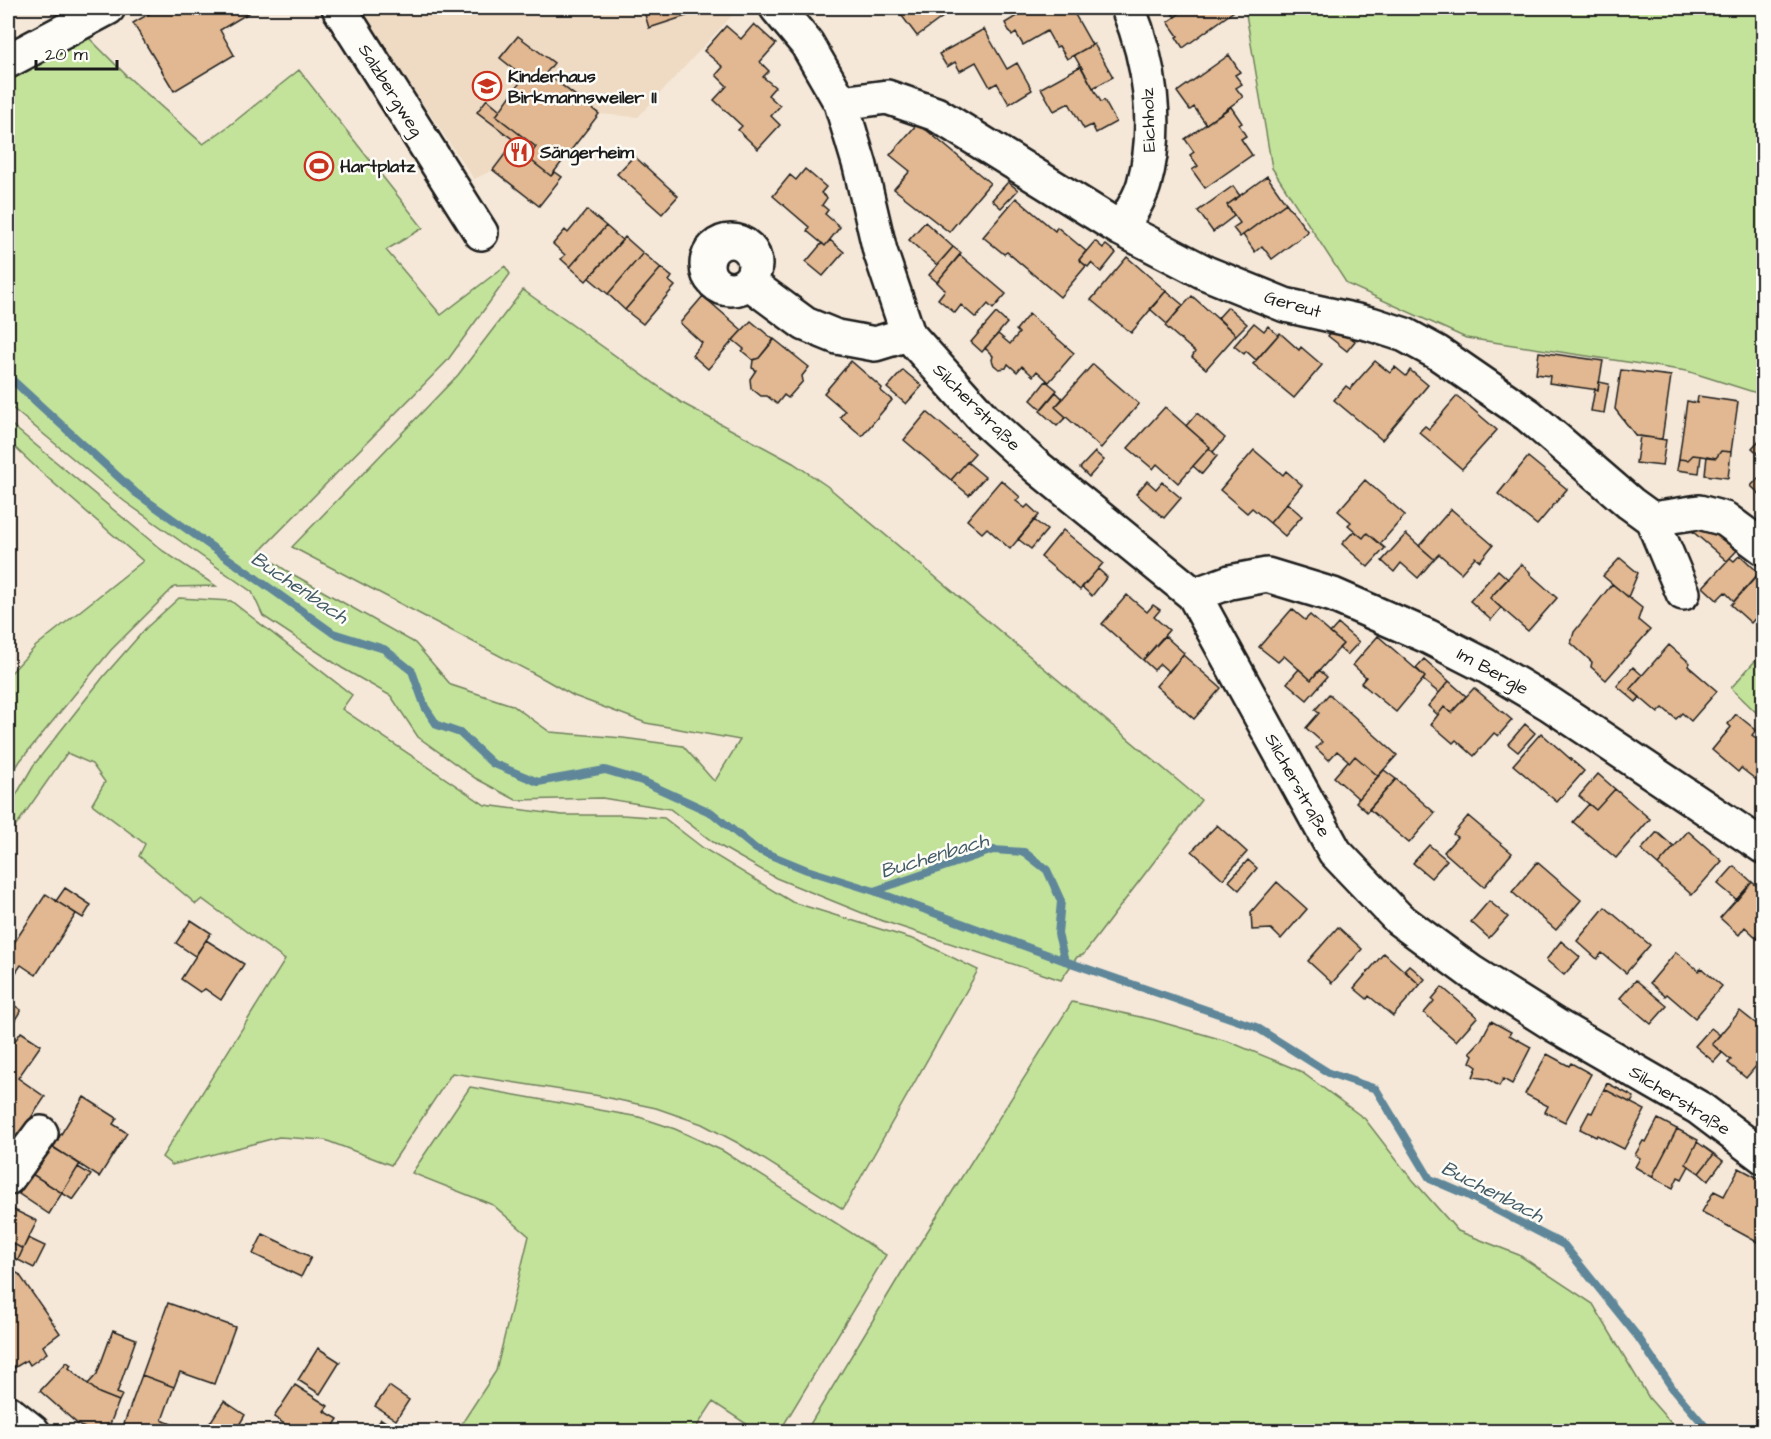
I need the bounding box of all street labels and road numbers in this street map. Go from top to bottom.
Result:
street label: Salzbergweg [351,39,429,142]
street label: Eichholz [1135,87,1162,153]
street label: Gereut [1261,284,1325,325]
street label: Silcherstraße [927,358,1026,457]
street label: Im Bergle [1452,642,1533,702]
street label: Silcherstraße [1259,729,1337,842]
street label: Silcherstraße [1624,1059,1735,1142]

